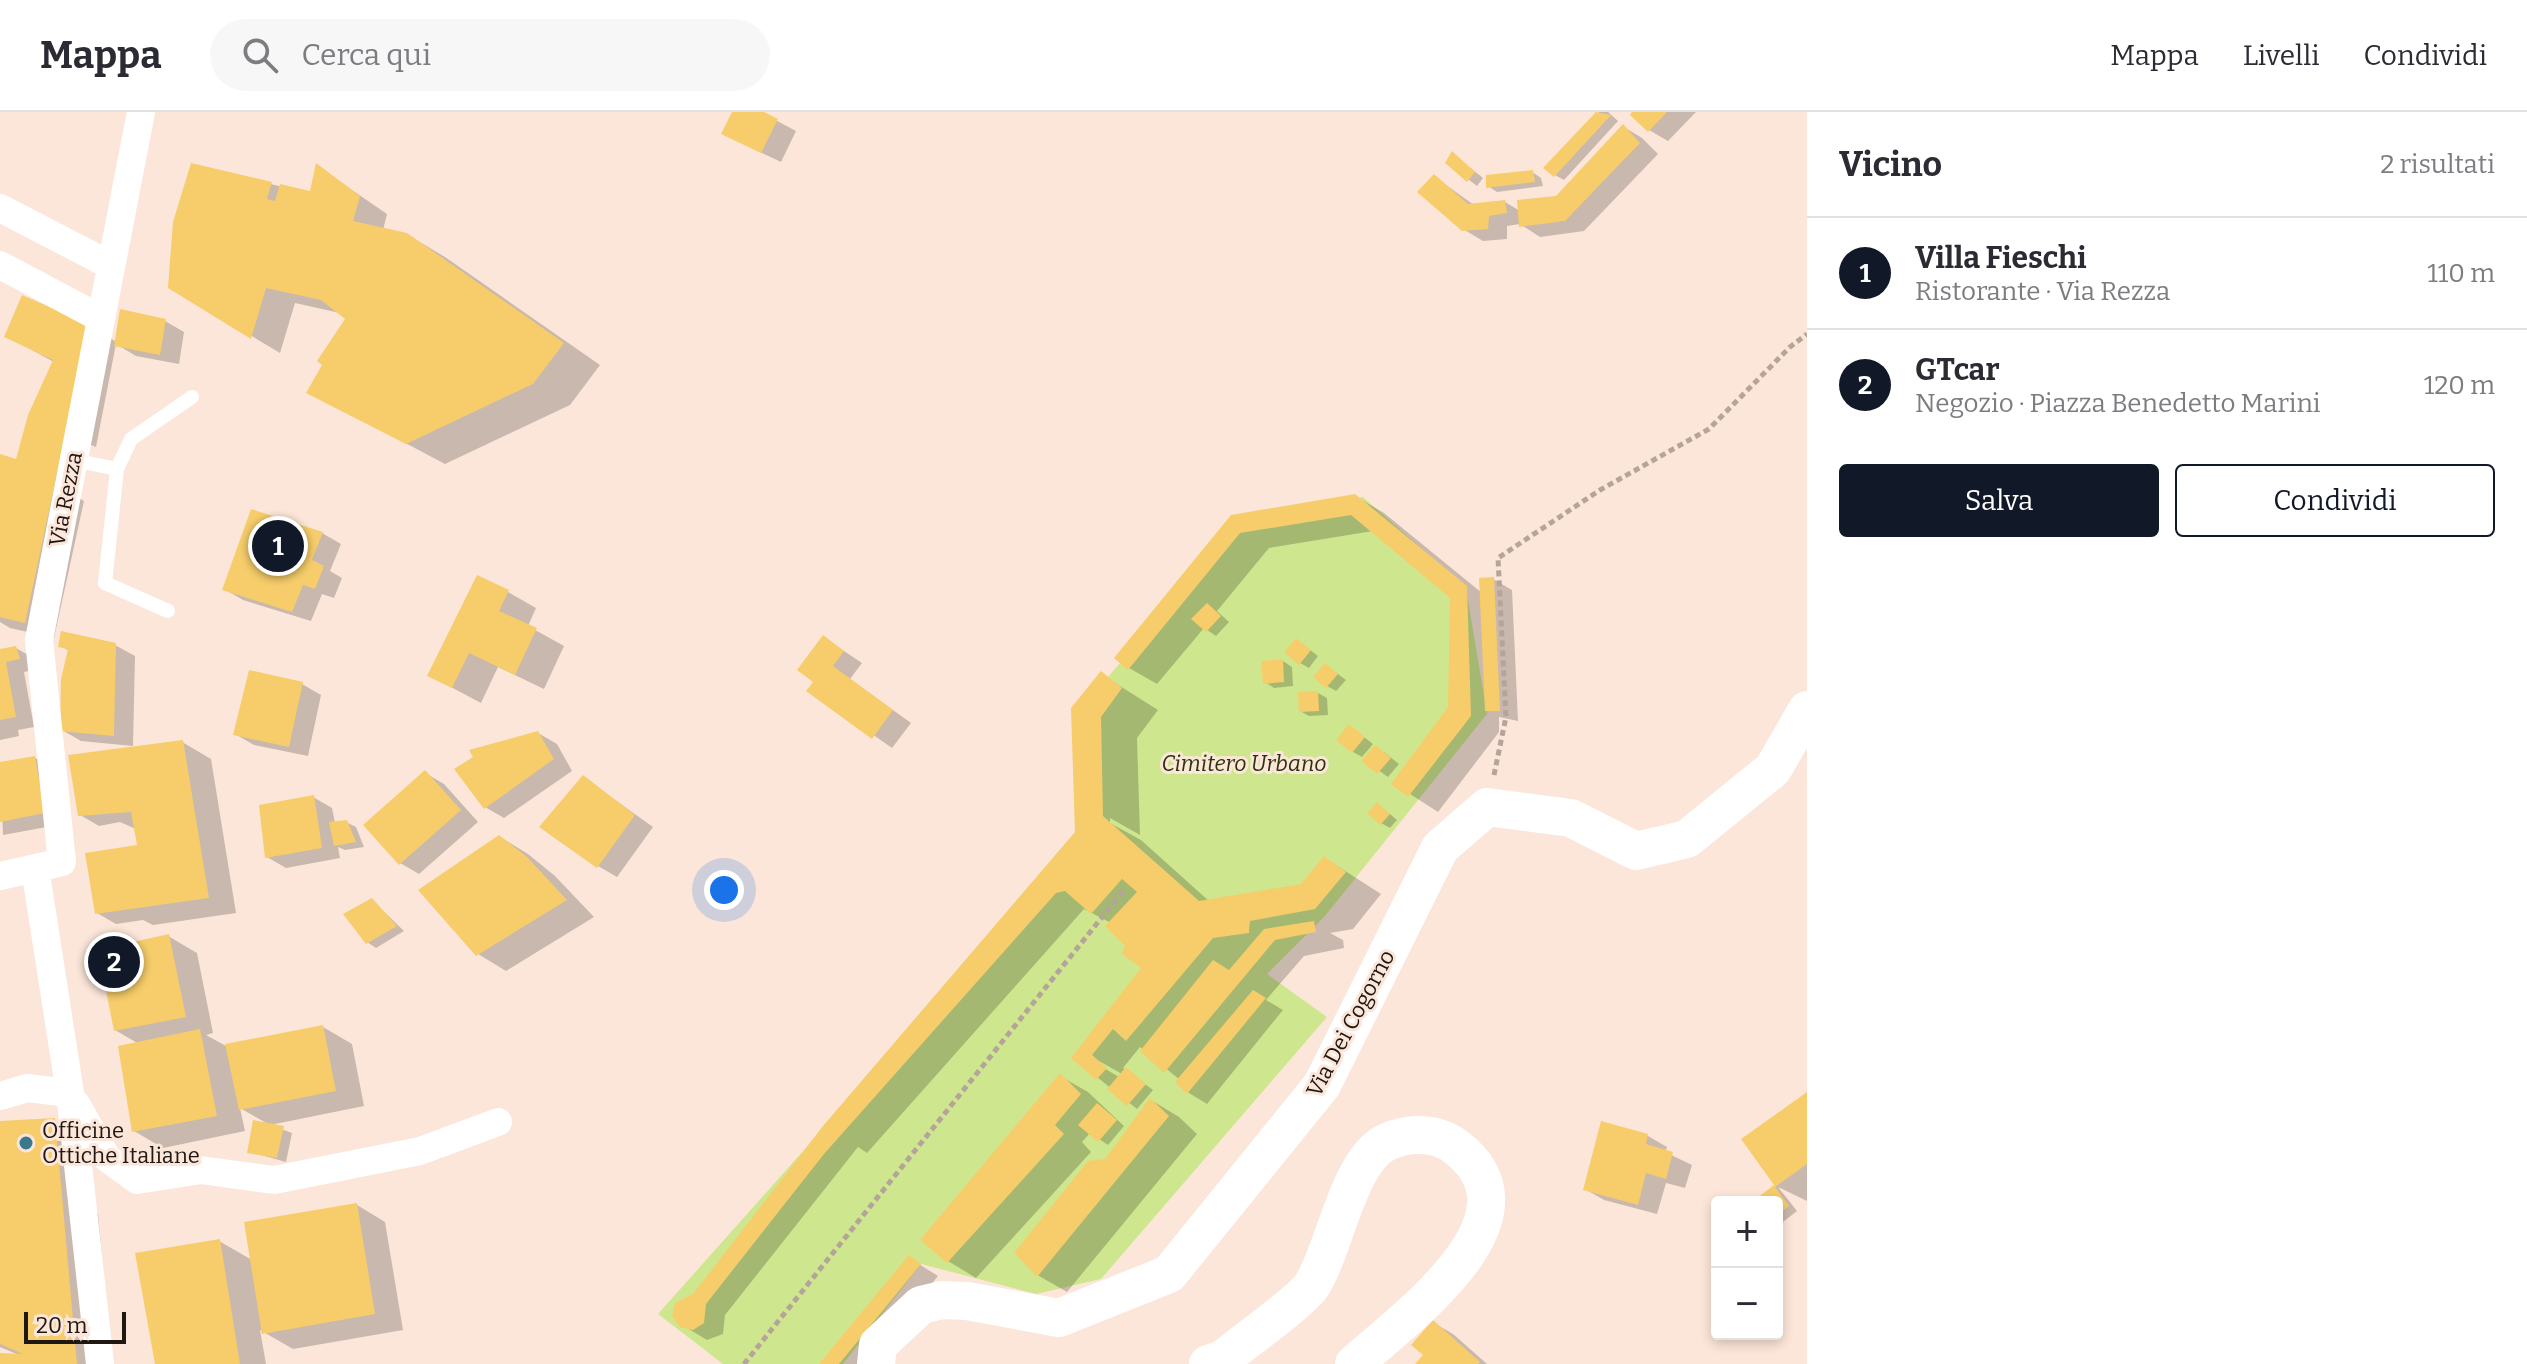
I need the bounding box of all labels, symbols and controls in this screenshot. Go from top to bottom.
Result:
search box [210,19,770,91]
text: Mappa [40,32,162,78]
icon: search [238,33,282,77]
text: Cerca qui [302,37,431,73]
text: Mappa [2110,39,2199,72]
text: Livelli [2243,39,2320,72]
text: Condividi [2364,39,2487,72]
text: Vicino [1839,144,1942,185]
text: 2 risultati [2380,149,2495,180]
text: Villa Fieschi [1915,240,2087,276]
text: 1 [1859,258,1871,289]
text: 110 m [2427,258,2495,289]
text: Ristorante · Via Rezza [1915,276,2170,307]
text: GTcar [1915,352,2000,388]
text: 2 [1858,370,1872,401]
text: 120 m [2424,370,2495,401]
text: Negozio · Piazza Benedetto Marini [1915,388,2321,419]
street label: Via Rezza [43,449,88,549]
button: Salva [1839,464,2159,537]
button: Condividi [2175,464,2495,537]
pin: 1 [252,516,304,576]
park label: Cimitero Urbano [1162,750,1326,777]
your location [704,870,744,910]
pin: 2 [88,932,140,992]
street label: Via Dei Cogorno [1300,945,1401,1101]
place label: Officine Ottiche Italiane [42,1117,200,1169]
marker: Officine Ottiche Italiane [17,1134,35,1152]
map controls [1711,1196,1783,1340]
button: + [1711,1196,1783,1268]
button: − [1711,1268,1783,1340]
scale bar [24,1308,126,1344]
text: 20 m [36,1312,87,1339]

